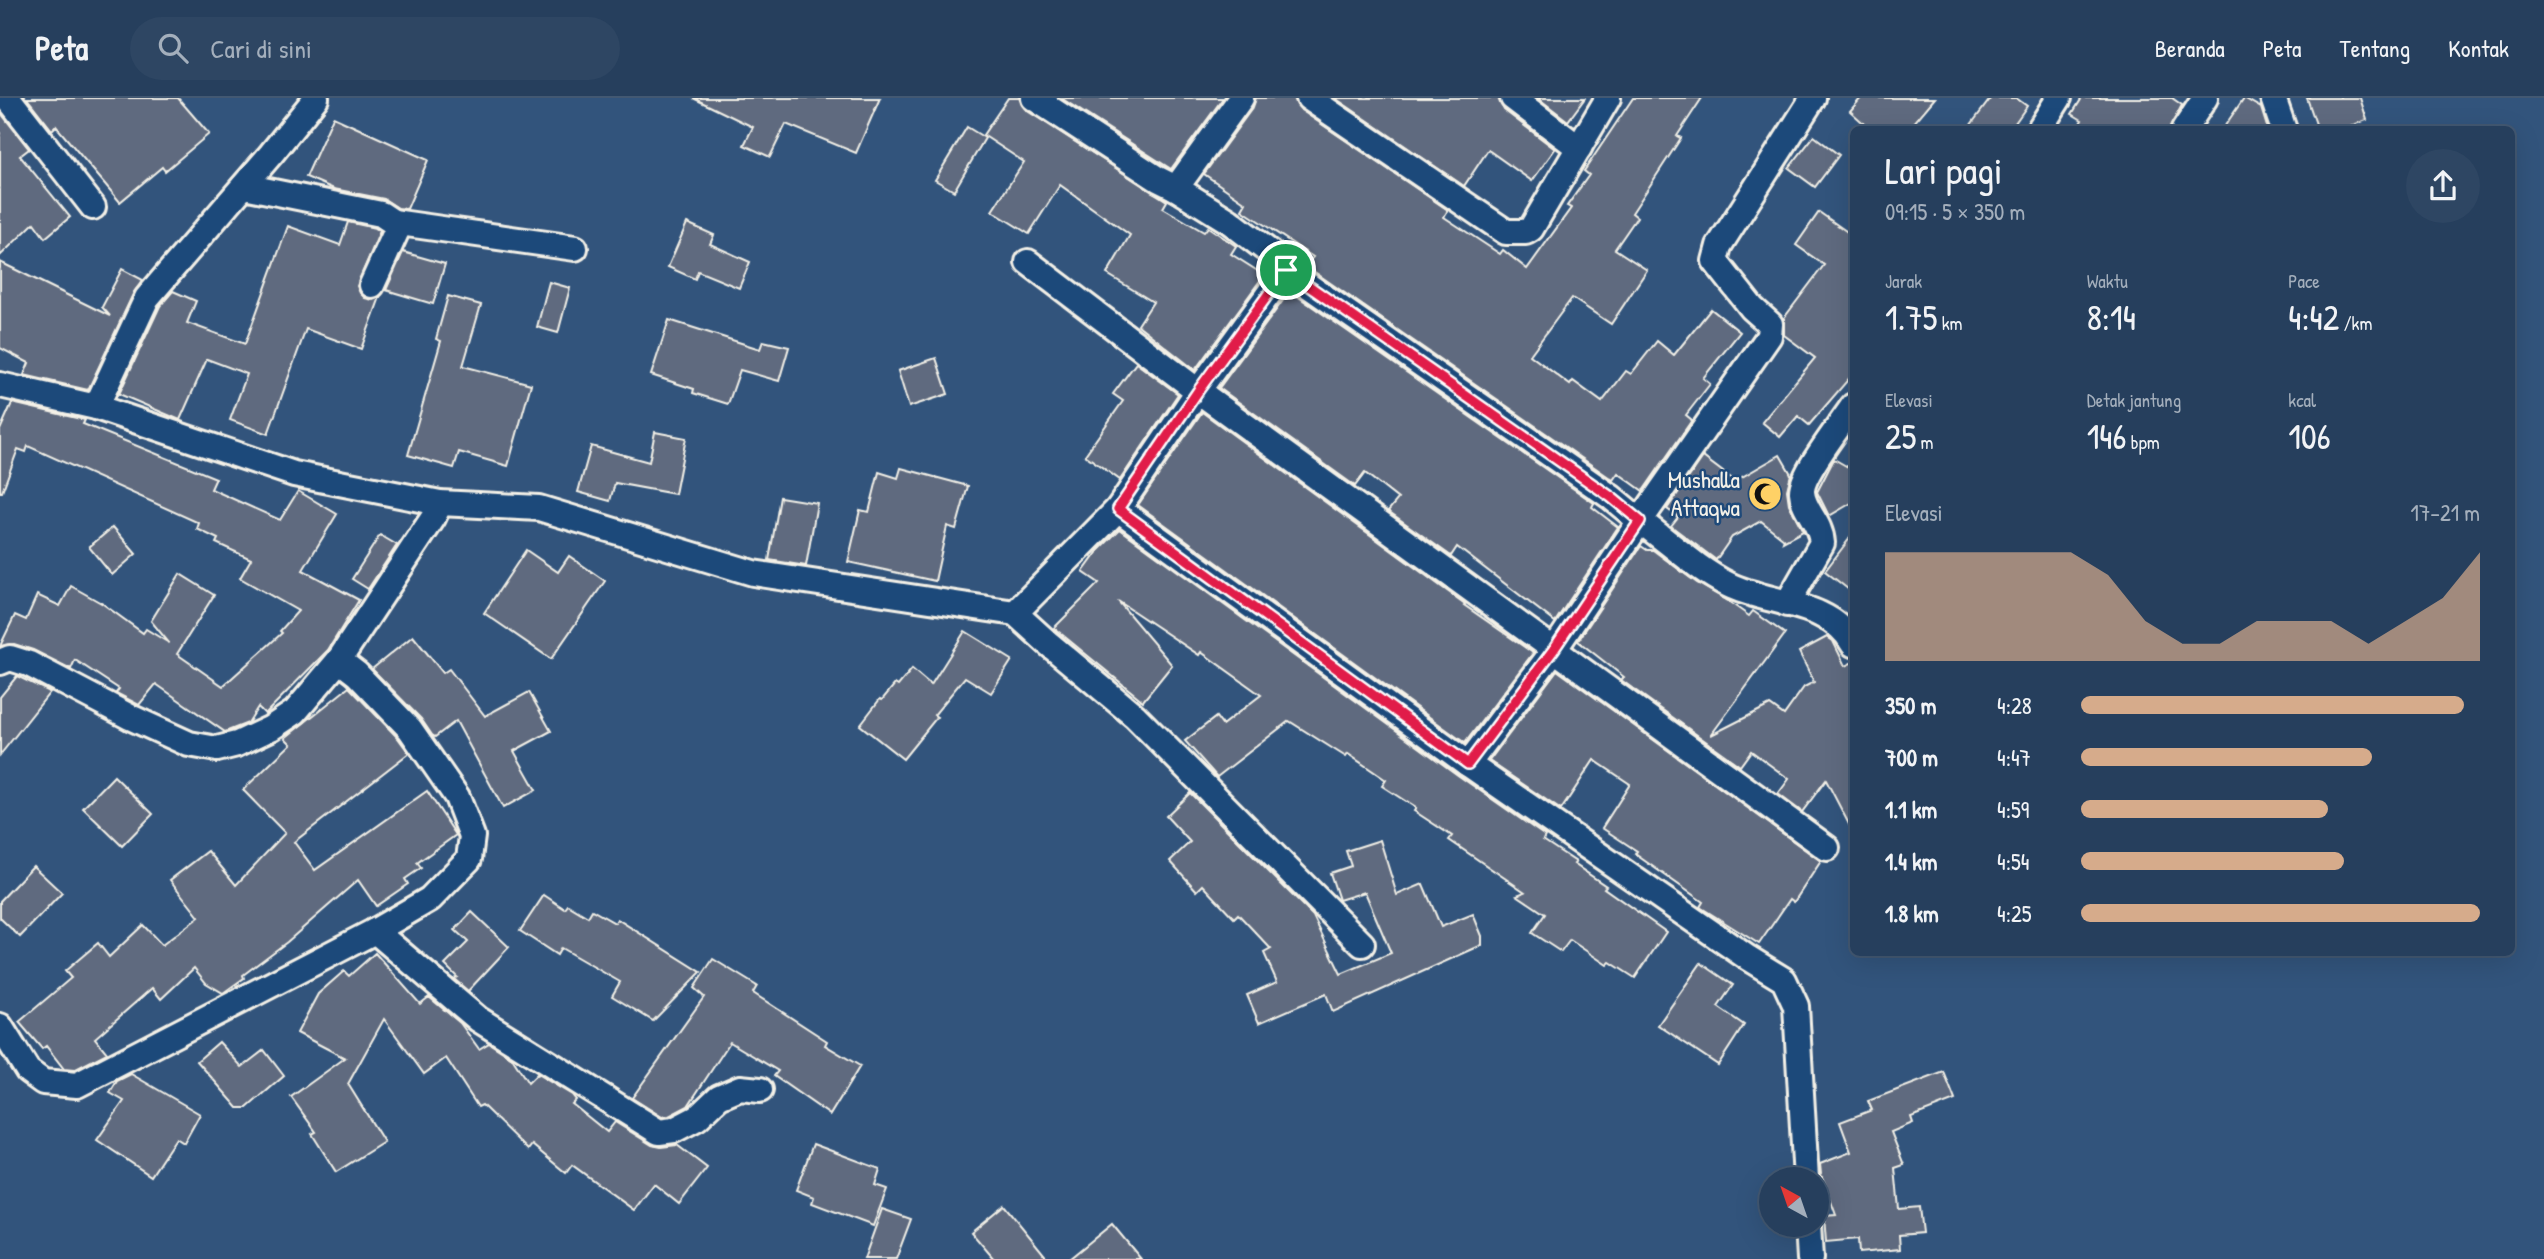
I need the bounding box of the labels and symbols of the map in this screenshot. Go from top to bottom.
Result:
pin [1256,240,1316,300]
place label: Mushalla Attaqwa [1668,463,1740,523]
mosque icon: Mushalla Attaqwa [1746,475,1784,513]
north arrow [1759,1167,1829,1237]

